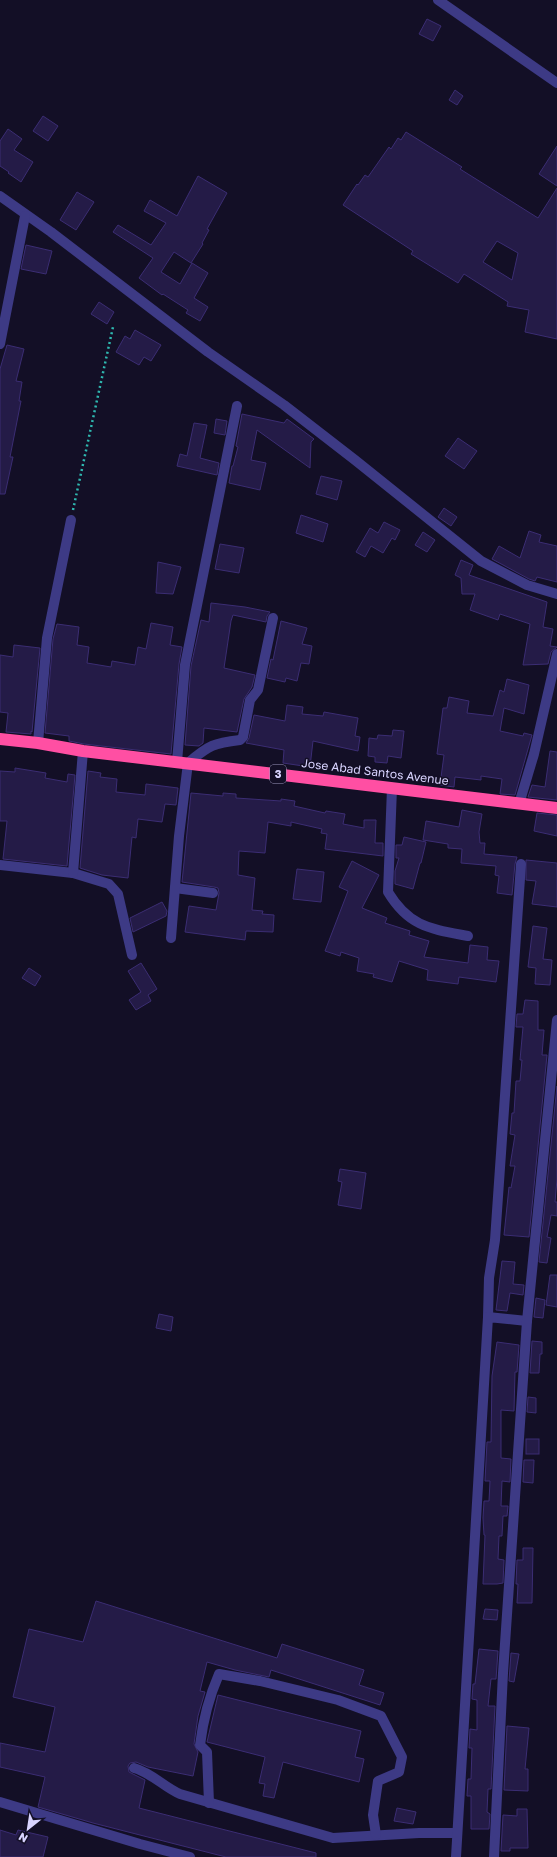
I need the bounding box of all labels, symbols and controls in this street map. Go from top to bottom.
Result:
street label: Jose Abad Santos Avenue [301,755,450,788]
road number: 3 [270,765,286,783]
north arrow [8,1809,48,1849]
text: N [16,1830,30,1846]

